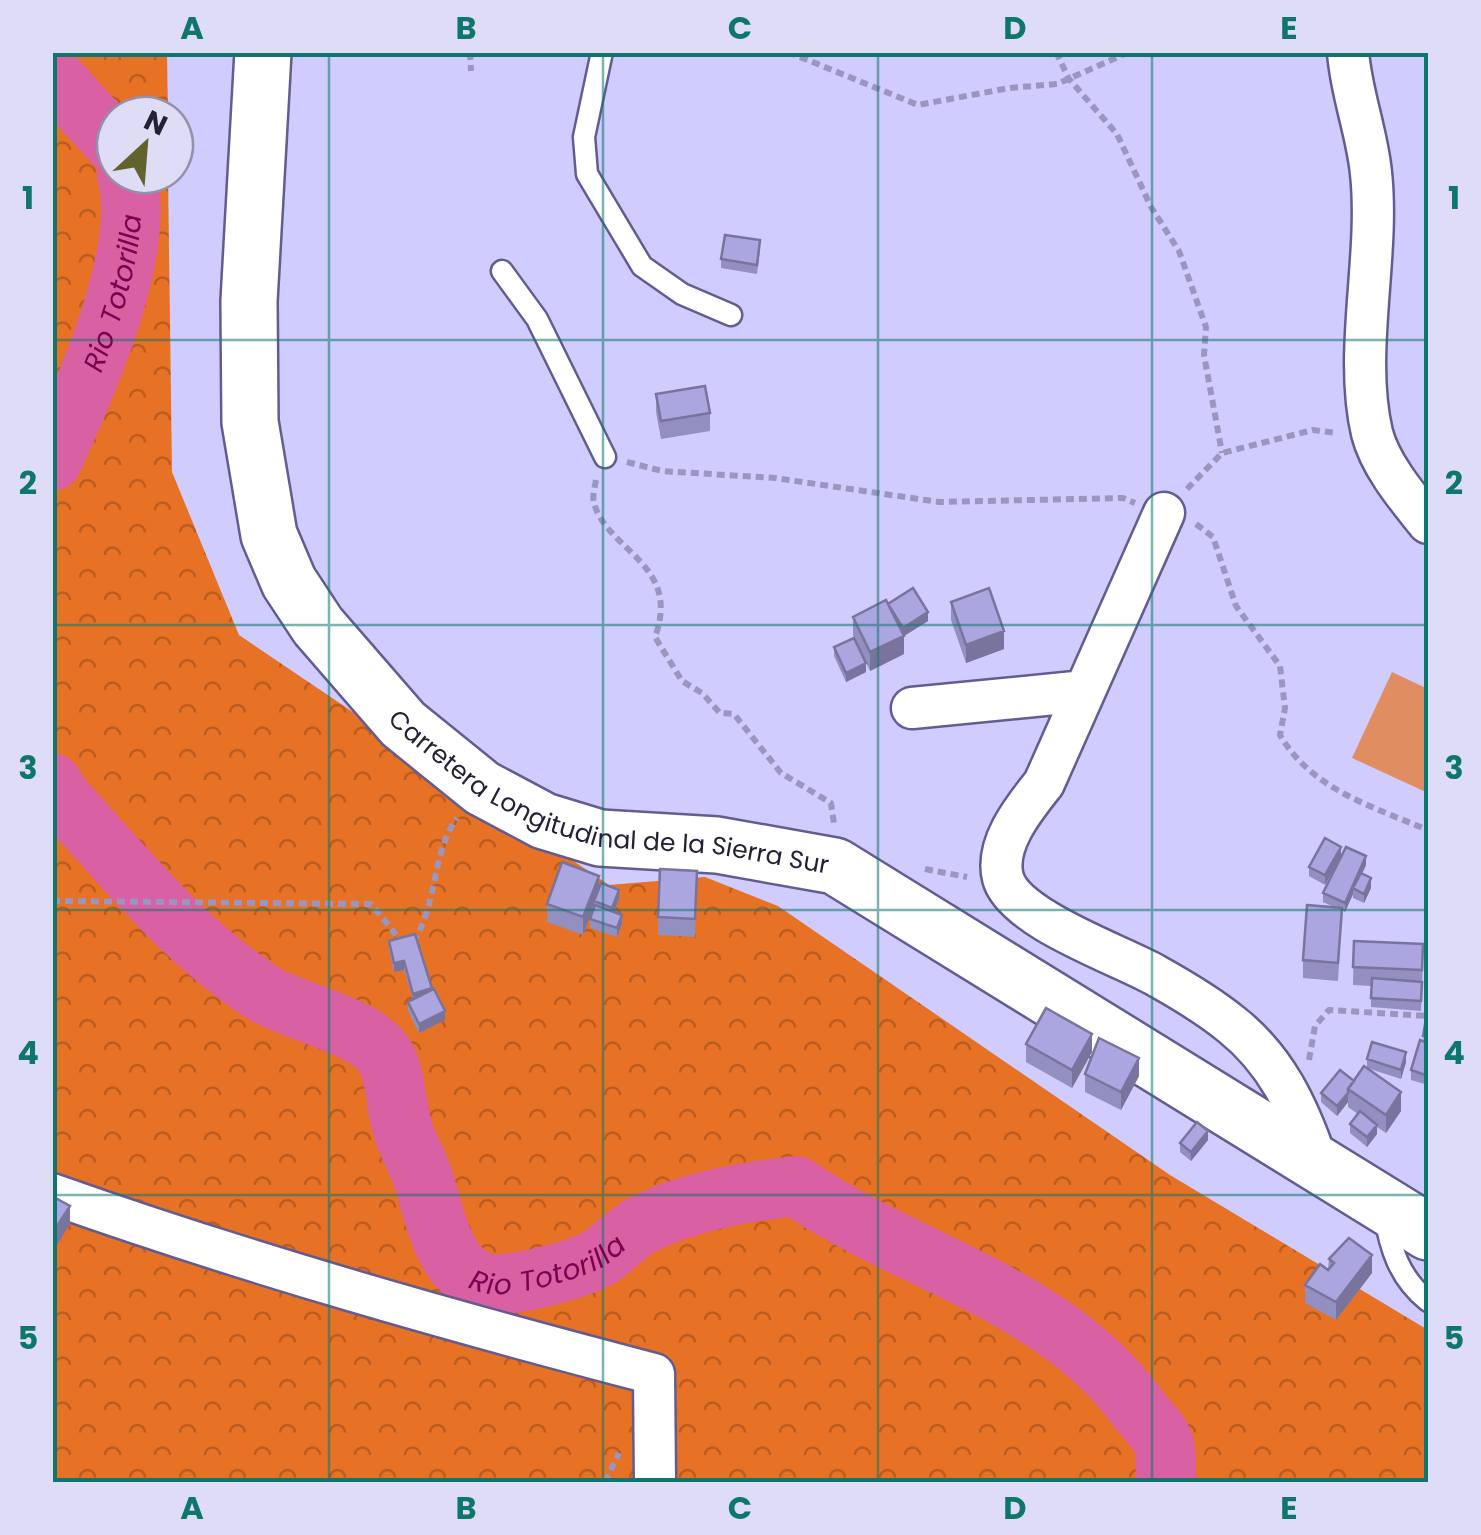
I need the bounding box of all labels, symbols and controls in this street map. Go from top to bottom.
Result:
text: A [180,5,204,50]
text: B [455,5,477,50]
text: C [728,5,752,50]
text: D [1003,5,1027,50]
text: E [1280,5,1298,50]
north arrow [95,95,195,195]
text: N [138,101,174,145]
text: 1 [22,175,34,220]
text: 1 [1448,175,1460,220]
water label: Rio Totorilla [73,213,150,377]
text: 2 [19,460,37,505]
text: 2 [1445,460,1463,505]
street label: Carretera Longitudinal de la Sierra Sur [381,702,832,882]
text: 3 [18,745,38,790]
text: 3 [1444,745,1464,790]
text: 4 [17,1030,39,1075]
text: 4 [1443,1030,1465,1075]
water label: Rio Totorilla [464,1225,634,1304]
text: 5 [18,1315,38,1360]
text: 5 [1444,1315,1464,1360]
text: A [180,1485,204,1530]
text: B [455,1485,477,1530]
text: C [728,1485,752,1530]
text: D [1003,1485,1027,1530]
text: E [1280,1485,1298,1530]

